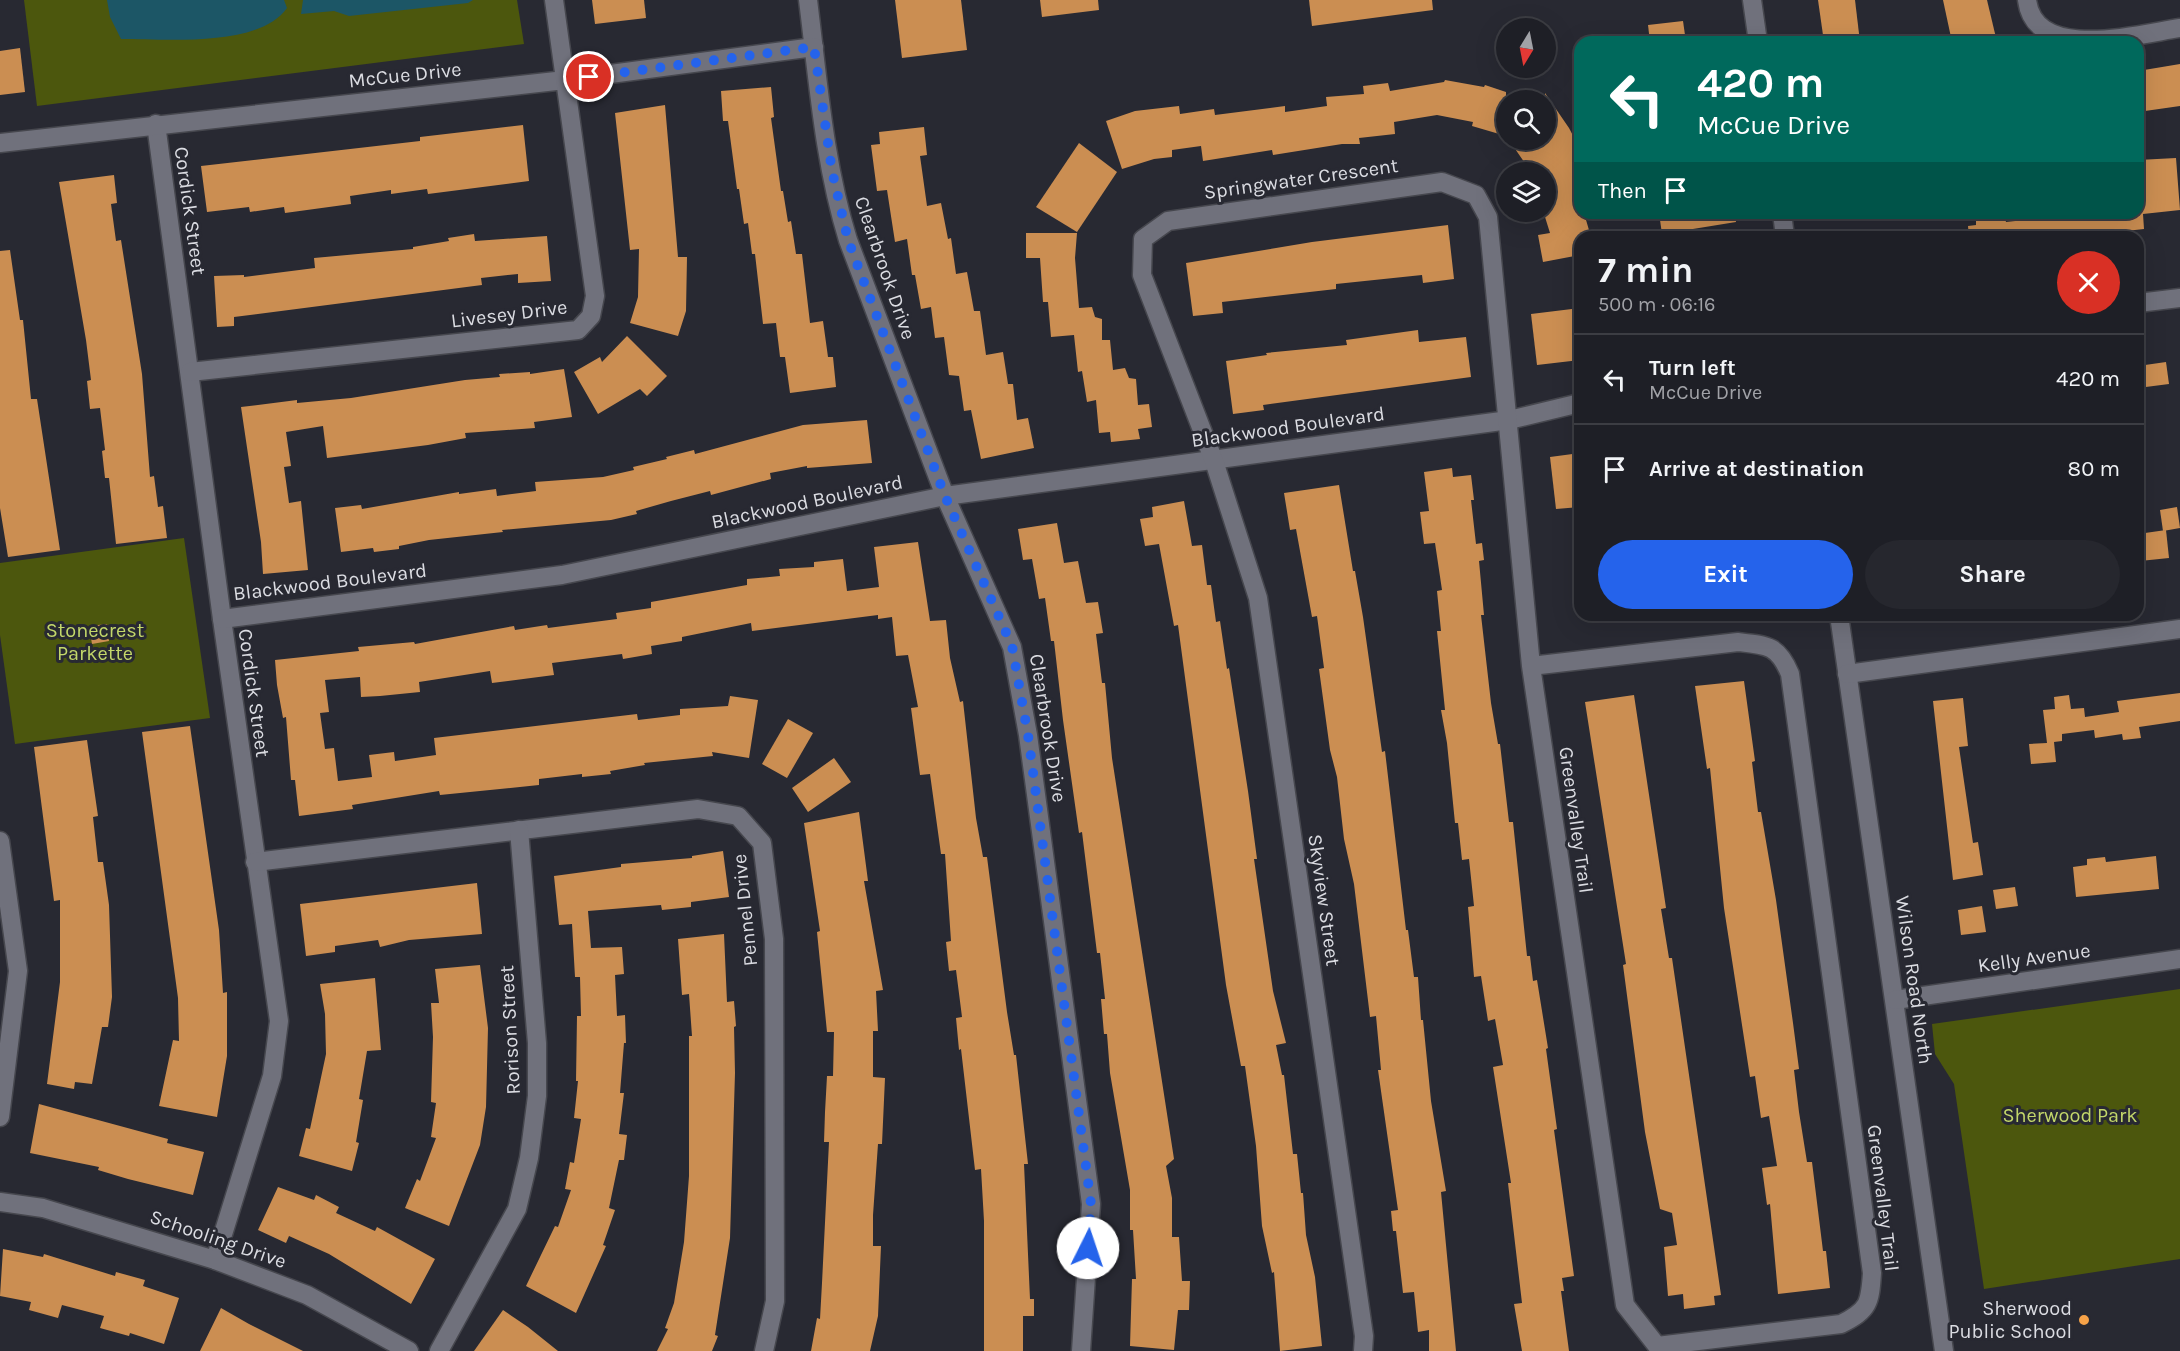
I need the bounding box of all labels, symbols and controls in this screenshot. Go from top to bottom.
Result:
north arrow [1496,18,1556,78]
map controls [1496,18,1556,222]
pin [563,51,614,102]
street label: McCue Drive [347,58,463,92]
text: 420 m [1697,58,1824,108]
icon: arrive [572,60,605,93]
icon: left [1598,60,1676,138]
button: search [1496,90,1556,150]
text: McCue Drive [1697,109,1850,141]
street label: Cordick Street [170,145,210,277]
street label: Springwater Crescent [1202,154,1400,204]
button: layers [1496,162,1556,222]
icon: arrive [1659,174,1692,207]
text: Then [1598,178,1647,204]
street label: Clearbrook Drive [850,193,920,343]
text: 7 min [1598,249,1693,291]
button: close [2057,251,2120,314]
text: 500 m · 06:16 [1598,293,1716,316]
street label: Livesey Drive [449,295,569,333]
text: Turn left [1649,355,1736,381]
icon: left [1598,363,1631,396]
text: 420 m [2056,366,2120,392]
text: McCue Drive [1649,381,1762,404]
street label: Blackwood Boulevard [1190,402,1386,452]
icon: arrive [1598,453,1631,486]
text: Arrive at destination [1649,456,1864,482]
text: 80 m [2068,456,2120,482]
street label: Blackwood Boulevard [709,470,905,534]
button: Exit [1598,540,1853,609]
button: Share [1865,540,2120,609]
street label: Blackwood Boulevard [232,559,428,605]
park label: Stonecrest Parkette [46,619,145,665]
street label: Cordick Street [234,627,274,759]
street label: Clearbrook Drive [1025,652,1071,804]
street label: Greenvalley Trail [1554,745,1598,895]
street label: Skyview Street [1303,833,1345,968]
street label: Pennel Drive [728,853,762,967]
street label: Wilson Road North [1891,894,1937,1066]
street label: Kelly Avenue [1976,939,2092,977]
street label: Rorison Street [495,964,525,1095]
park label: Sherwood Park [2002,1104,2138,1127]
street label: Greenvalley Trail [1863,1123,1903,1273]
street label: Schooling Drive [147,1205,289,1273]
position arrow [1056,1216,1120,1280]
place label: Sherwood Public School [1948,1297,2072,1343]
marker: Sherwood Public School [2077,1313,2091,1327]

